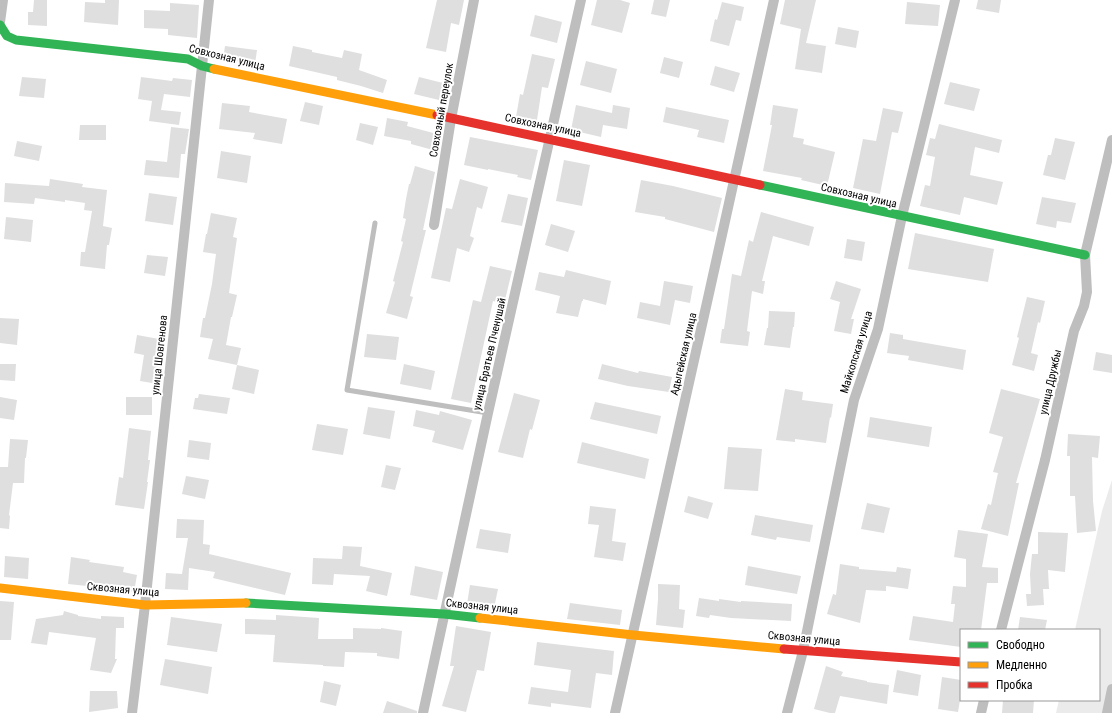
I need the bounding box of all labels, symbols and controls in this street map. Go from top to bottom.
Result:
street label: Совхозная улица [188,42,266,73]
street label: Совхозный переулок [427,61,456,158]
street label: Совхозная улица [504,111,582,140]
street label: Совхозная улица [820,180,898,211]
street label: улица Братьев Пченушай [470,297,509,412]
street label: Майкопская улица [838,309,875,395]
street label: Адыгейская улица [668,311,699,397]
street label: улица Шовгенова [149,314,170,396]
street label: улица Дружбы [1037,348,1064,416]
street label: Сквозная улица [86,580,160,599]
street label: Сквозная улица [445,596,519,617]
street label: Сквозная улица [767,629,841,648]
legend [960,629,1100,701]
text: Свободно [996,638,1045,652]
text: Медленно [996,658,1047,672]
text: Пробка [996,678,1033,692]

